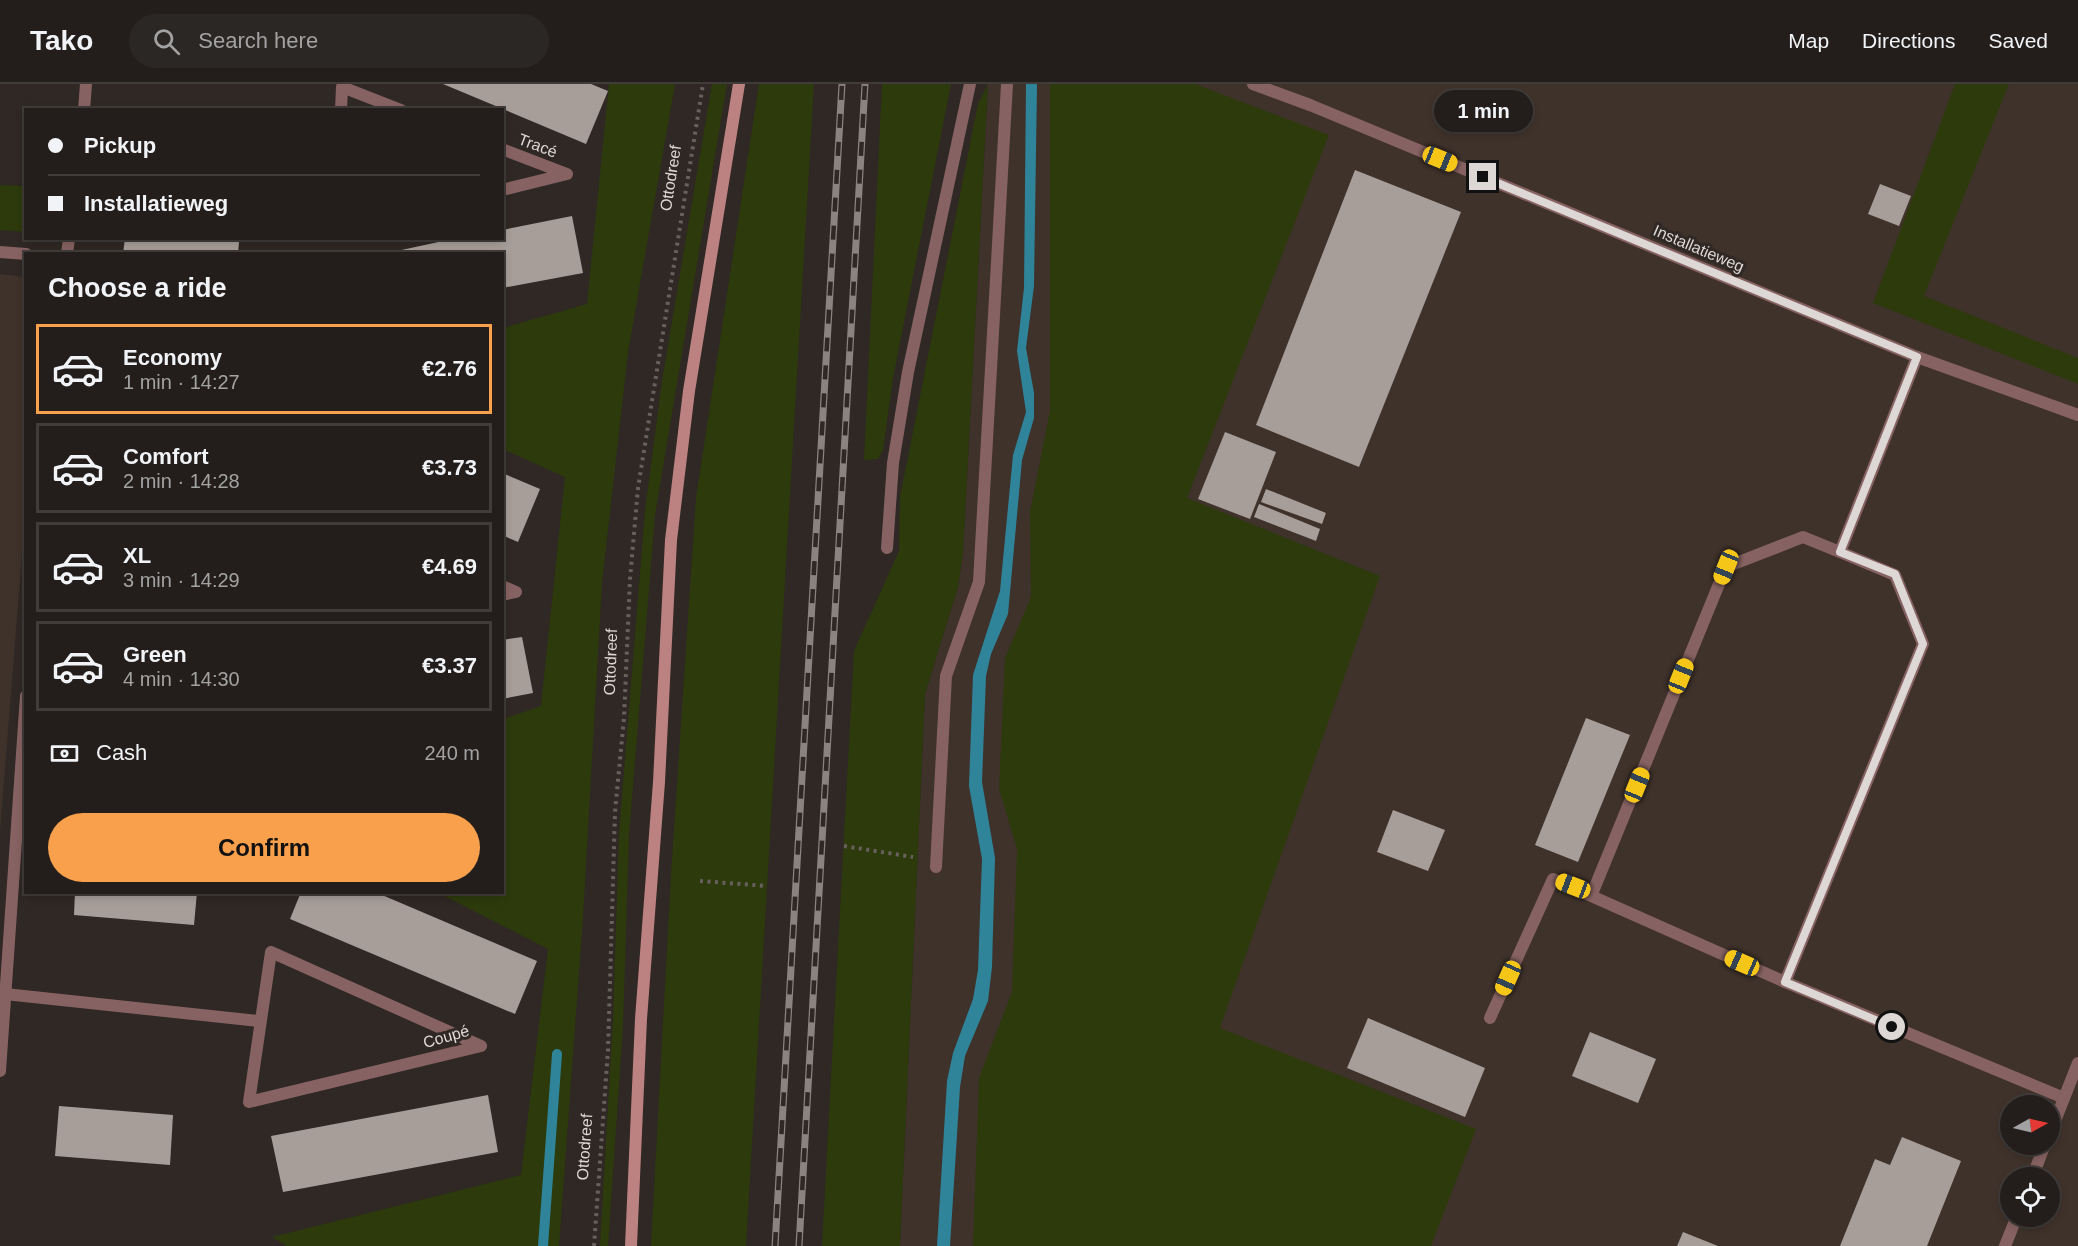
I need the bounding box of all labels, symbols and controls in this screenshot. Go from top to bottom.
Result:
search box [129,14,549,68]
text: Tako [30,25,93,56]
icon: search [150,25,183,58]
text: Search here [198,28,318,53]
text: Map [1788,29,1829,52]
text: Directions [1862,29,1955,52]
text: Saved [1988,29,2048,52]
callout: 1 min [1434,90,1532,132]
text: 1 min [1457,100,1510,122]
street label: Tracé [516,130,560,161]
text: Pickup [84,133,156,158]
street label: Ottodreef [657,143,684,212]
car [1420,144,1460,174]
route end [1469,163,1496,190]
text: Installatieweg [84,191,228,216]
street label: Installatieweg [1651,222,1747,275]
text: Choose a ride [48,273,227,303]
icon: car [51,342,105,396]
text: Economy [123,345,222,370]
text: €2.76 [422,356,477,381]
text: 1 min · 14:27 [123,371,240,393]
icon: car [51,441,105,495]
text: Comfort [123,444,209,469]
text: €3.73 [422,455,477,480]
text: 2 min · 14:28 [123,470,240,492]
icon: car [51,540,105,594]
text: XL [123,543,151,568]
car [1711,547,1741,587]
text: €4.69 [422,554,477,579]
text: 3 min · 14:29 [123,569,240,591]
street label: Ottodreef [601,628,620,696]
icon: car [51,639,105,693]
text: Green [123,642,187,667]
text: €3.37 [422,653,477,678]
car [1666,656,1696,696]
text: 4 min · 14:30 [123,668,240,690]
icon: cash [48,737,81,770]
text: Cash [96,740,147,765]
text: 240 m [424,742,480,764]
car [1622,765,1652,805]
button: Confirm [48,813,480,882]
car [1553,871,1593,901]
car [1722,947,1762,979]
car [1492,958,1524,998]
route start [1878,1013,1905,1040]
street label: Coupé [421,1022,471,1051]
north arrow [2000,1095,2060,1155]
map controls [2000,1095,2060,1227]
street label: Ottodreef [574,1113,595,1181]
button: locate [2000,1167,2060,1227]

